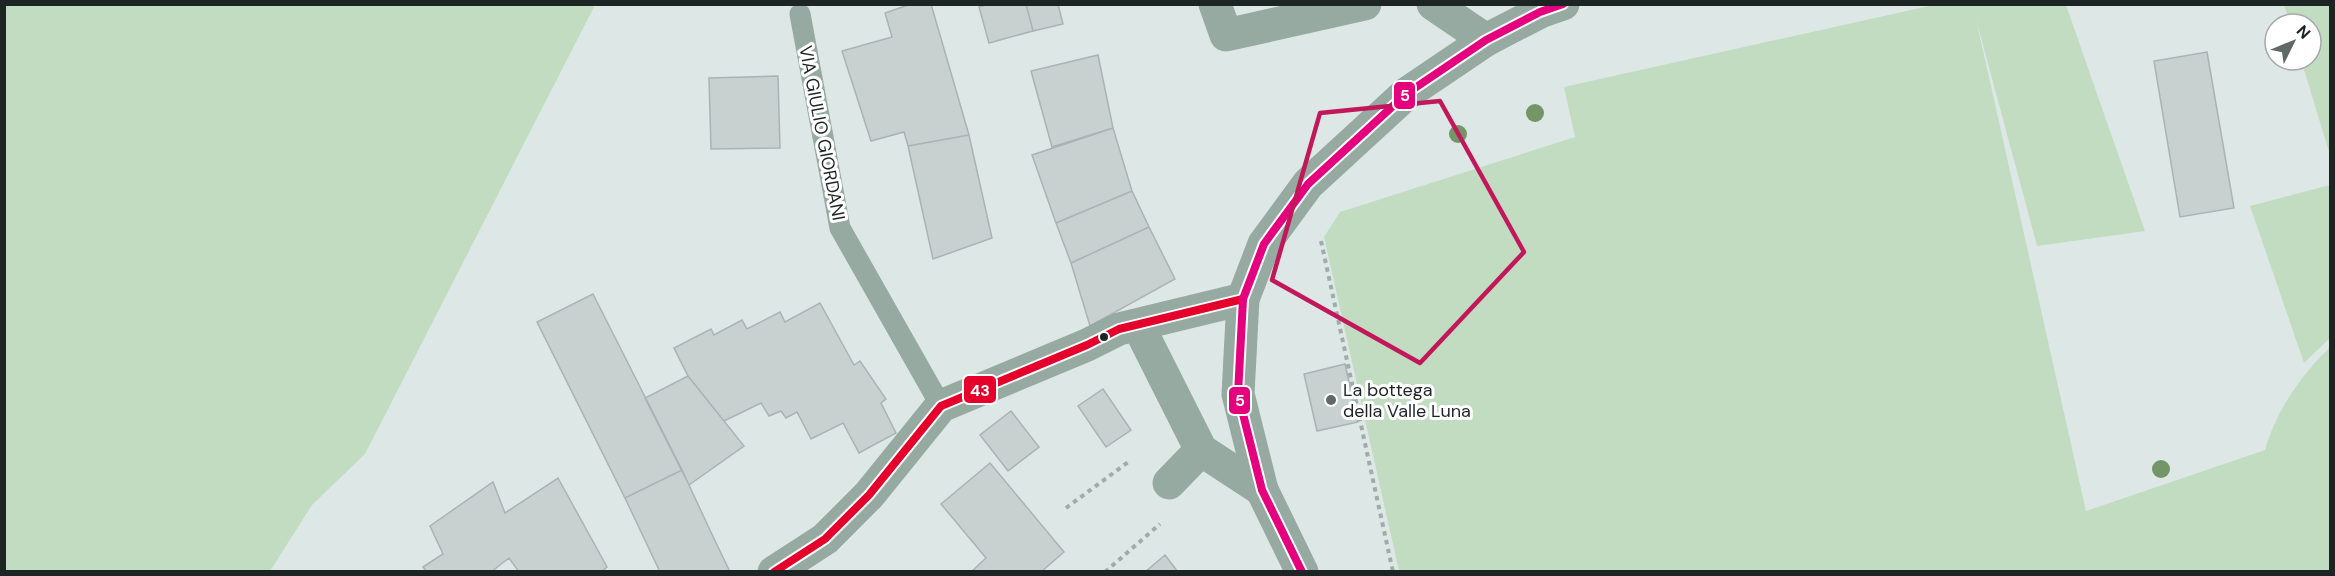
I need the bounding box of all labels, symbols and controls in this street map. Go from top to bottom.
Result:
north arrow [2263,12,2323,72]
text: N [2292,21,2315,44]
street label: VIA GIULIO GIORDANI [793,44,851,222]
line badge: 5 [1393,81,1416,110]
text: 5 [1400,85,1410,106]
unlabelled marker [1098,331,1110,343]
line badge: 43 [963,375,997,404]
place label: La bottega della Valle Luna [1343,378,1471,423]
text: 43 [970,380,990,401]
line badge: 5 [1228,386,1251,415]
text: 5 [1235,390,1245,411]
marker: La bottega della Valle Luna [1324,393,1338,407]

